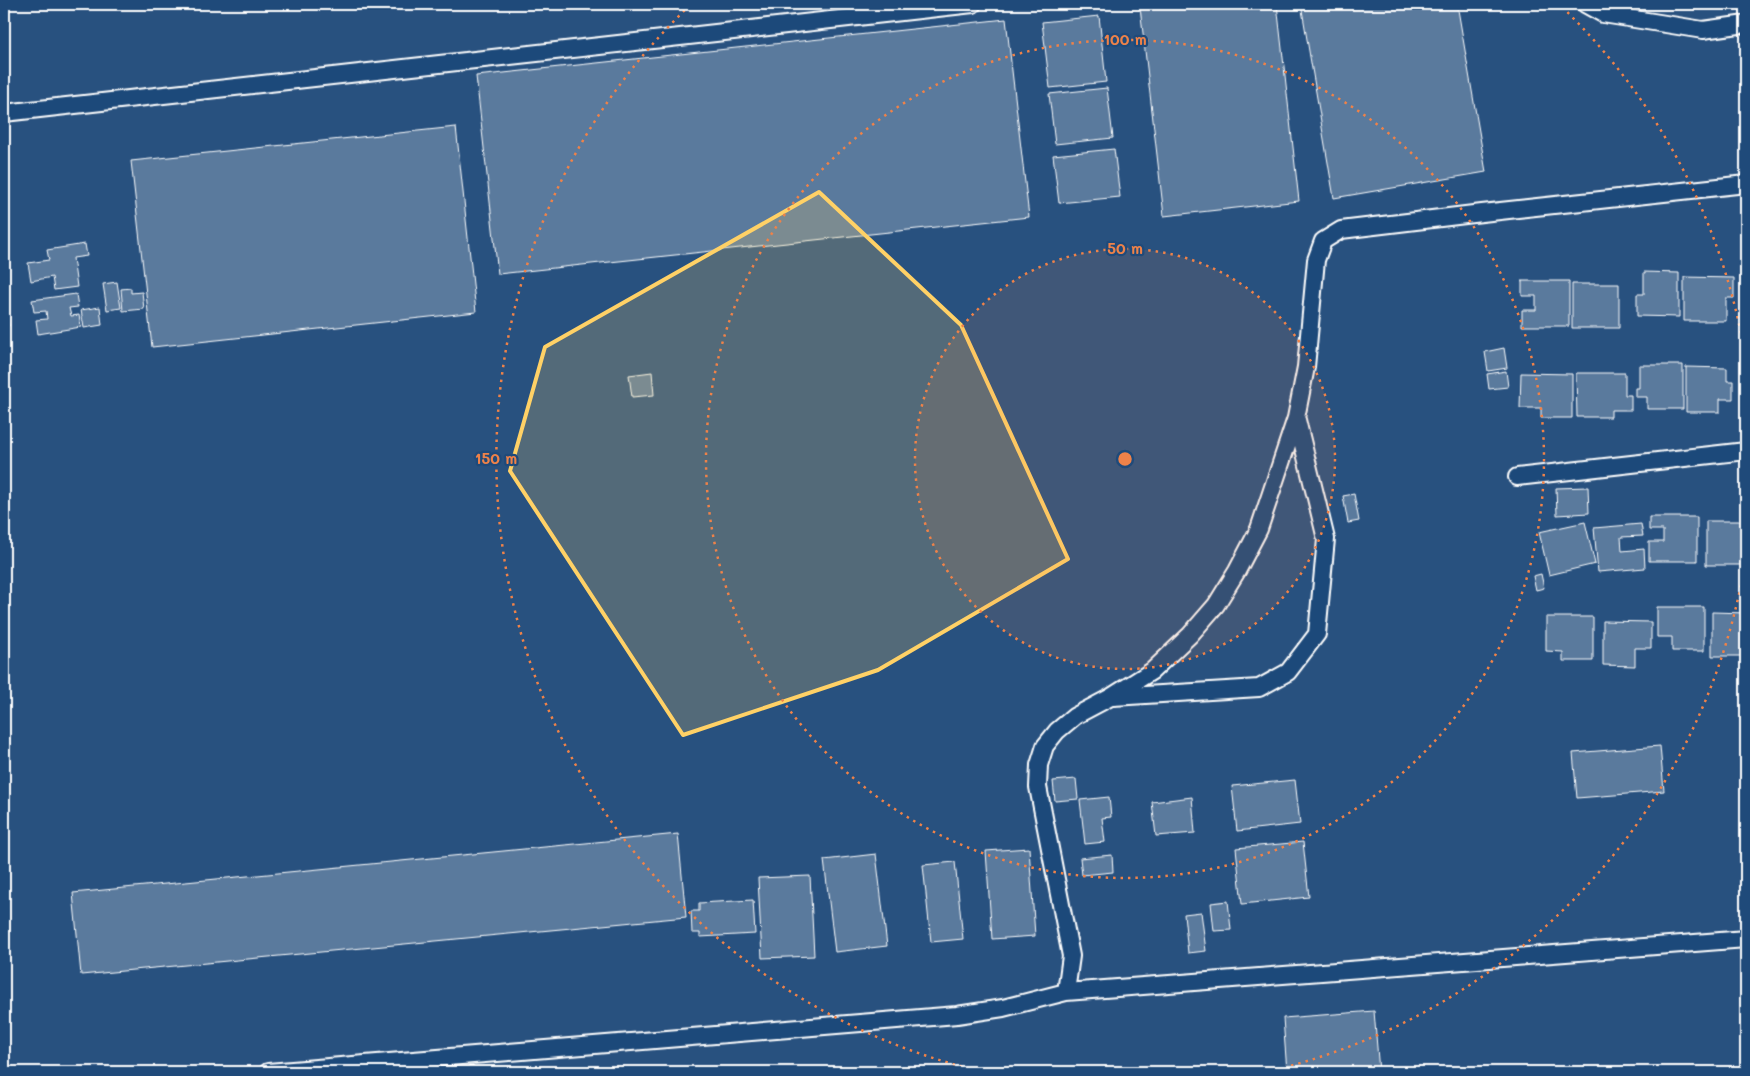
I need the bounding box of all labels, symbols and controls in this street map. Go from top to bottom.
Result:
text: 100 m [1103,29,1147,49]
text: 50 m [1107,238,1143,258]
text: 150 m [475,448,517,468]
centre of rings [1116,450,1134,468]

